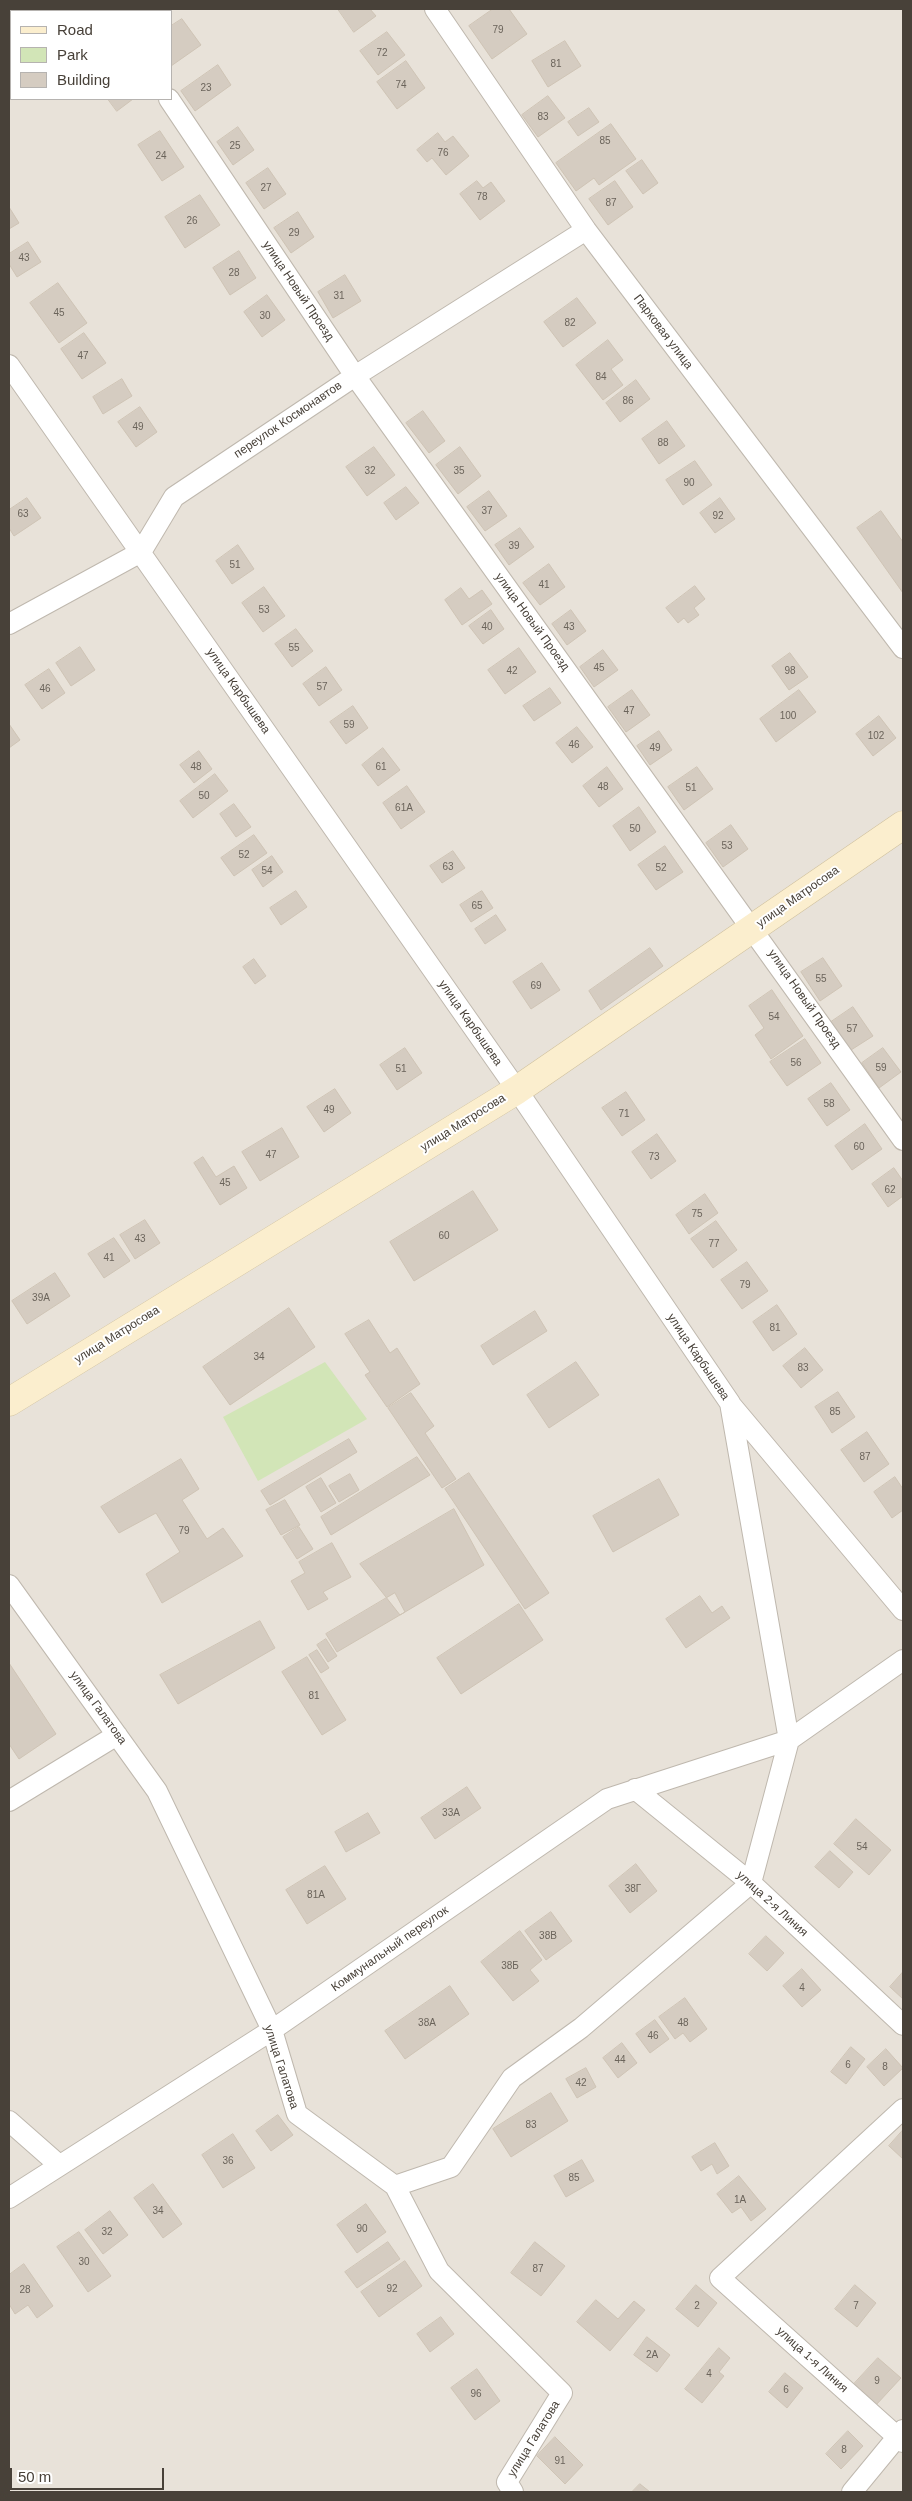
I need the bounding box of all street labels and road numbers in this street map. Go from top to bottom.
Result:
street label: улица Новый Проезд [259,238,337,344]
street label: Парковая улица [630,292,696,372]
street label: переулок Космонавтов [231,379,345,461]
street label: улица Новый Проезд [492,570,572,674]
street label: улица Карбышева [203,645,273,737]
street label: улица Матросова [754,863,842,931]
street label: улица Новый Проезд [764,947,844,1051]
street label: улица Карбышева [435,977,505,1069]
street label: улица Матросова [418,1091,508,1155]
street label: улица Матросова [72,1303,162,1367]
street label: улица Карбышева [664,1311,732,1403]
street label: улица Галатова [67,1669,129,1747]
street label: улица 2-я Линия [733,1868,811,1940]
street label: Коммунальный переулок [329,1903,451,1995]
street label: улица Галатова [261,2023,301,2111]
street label: улица 1-я Линия [773,2324,851,2396]
street label: улица Галатова [505,2398,563,2480]

